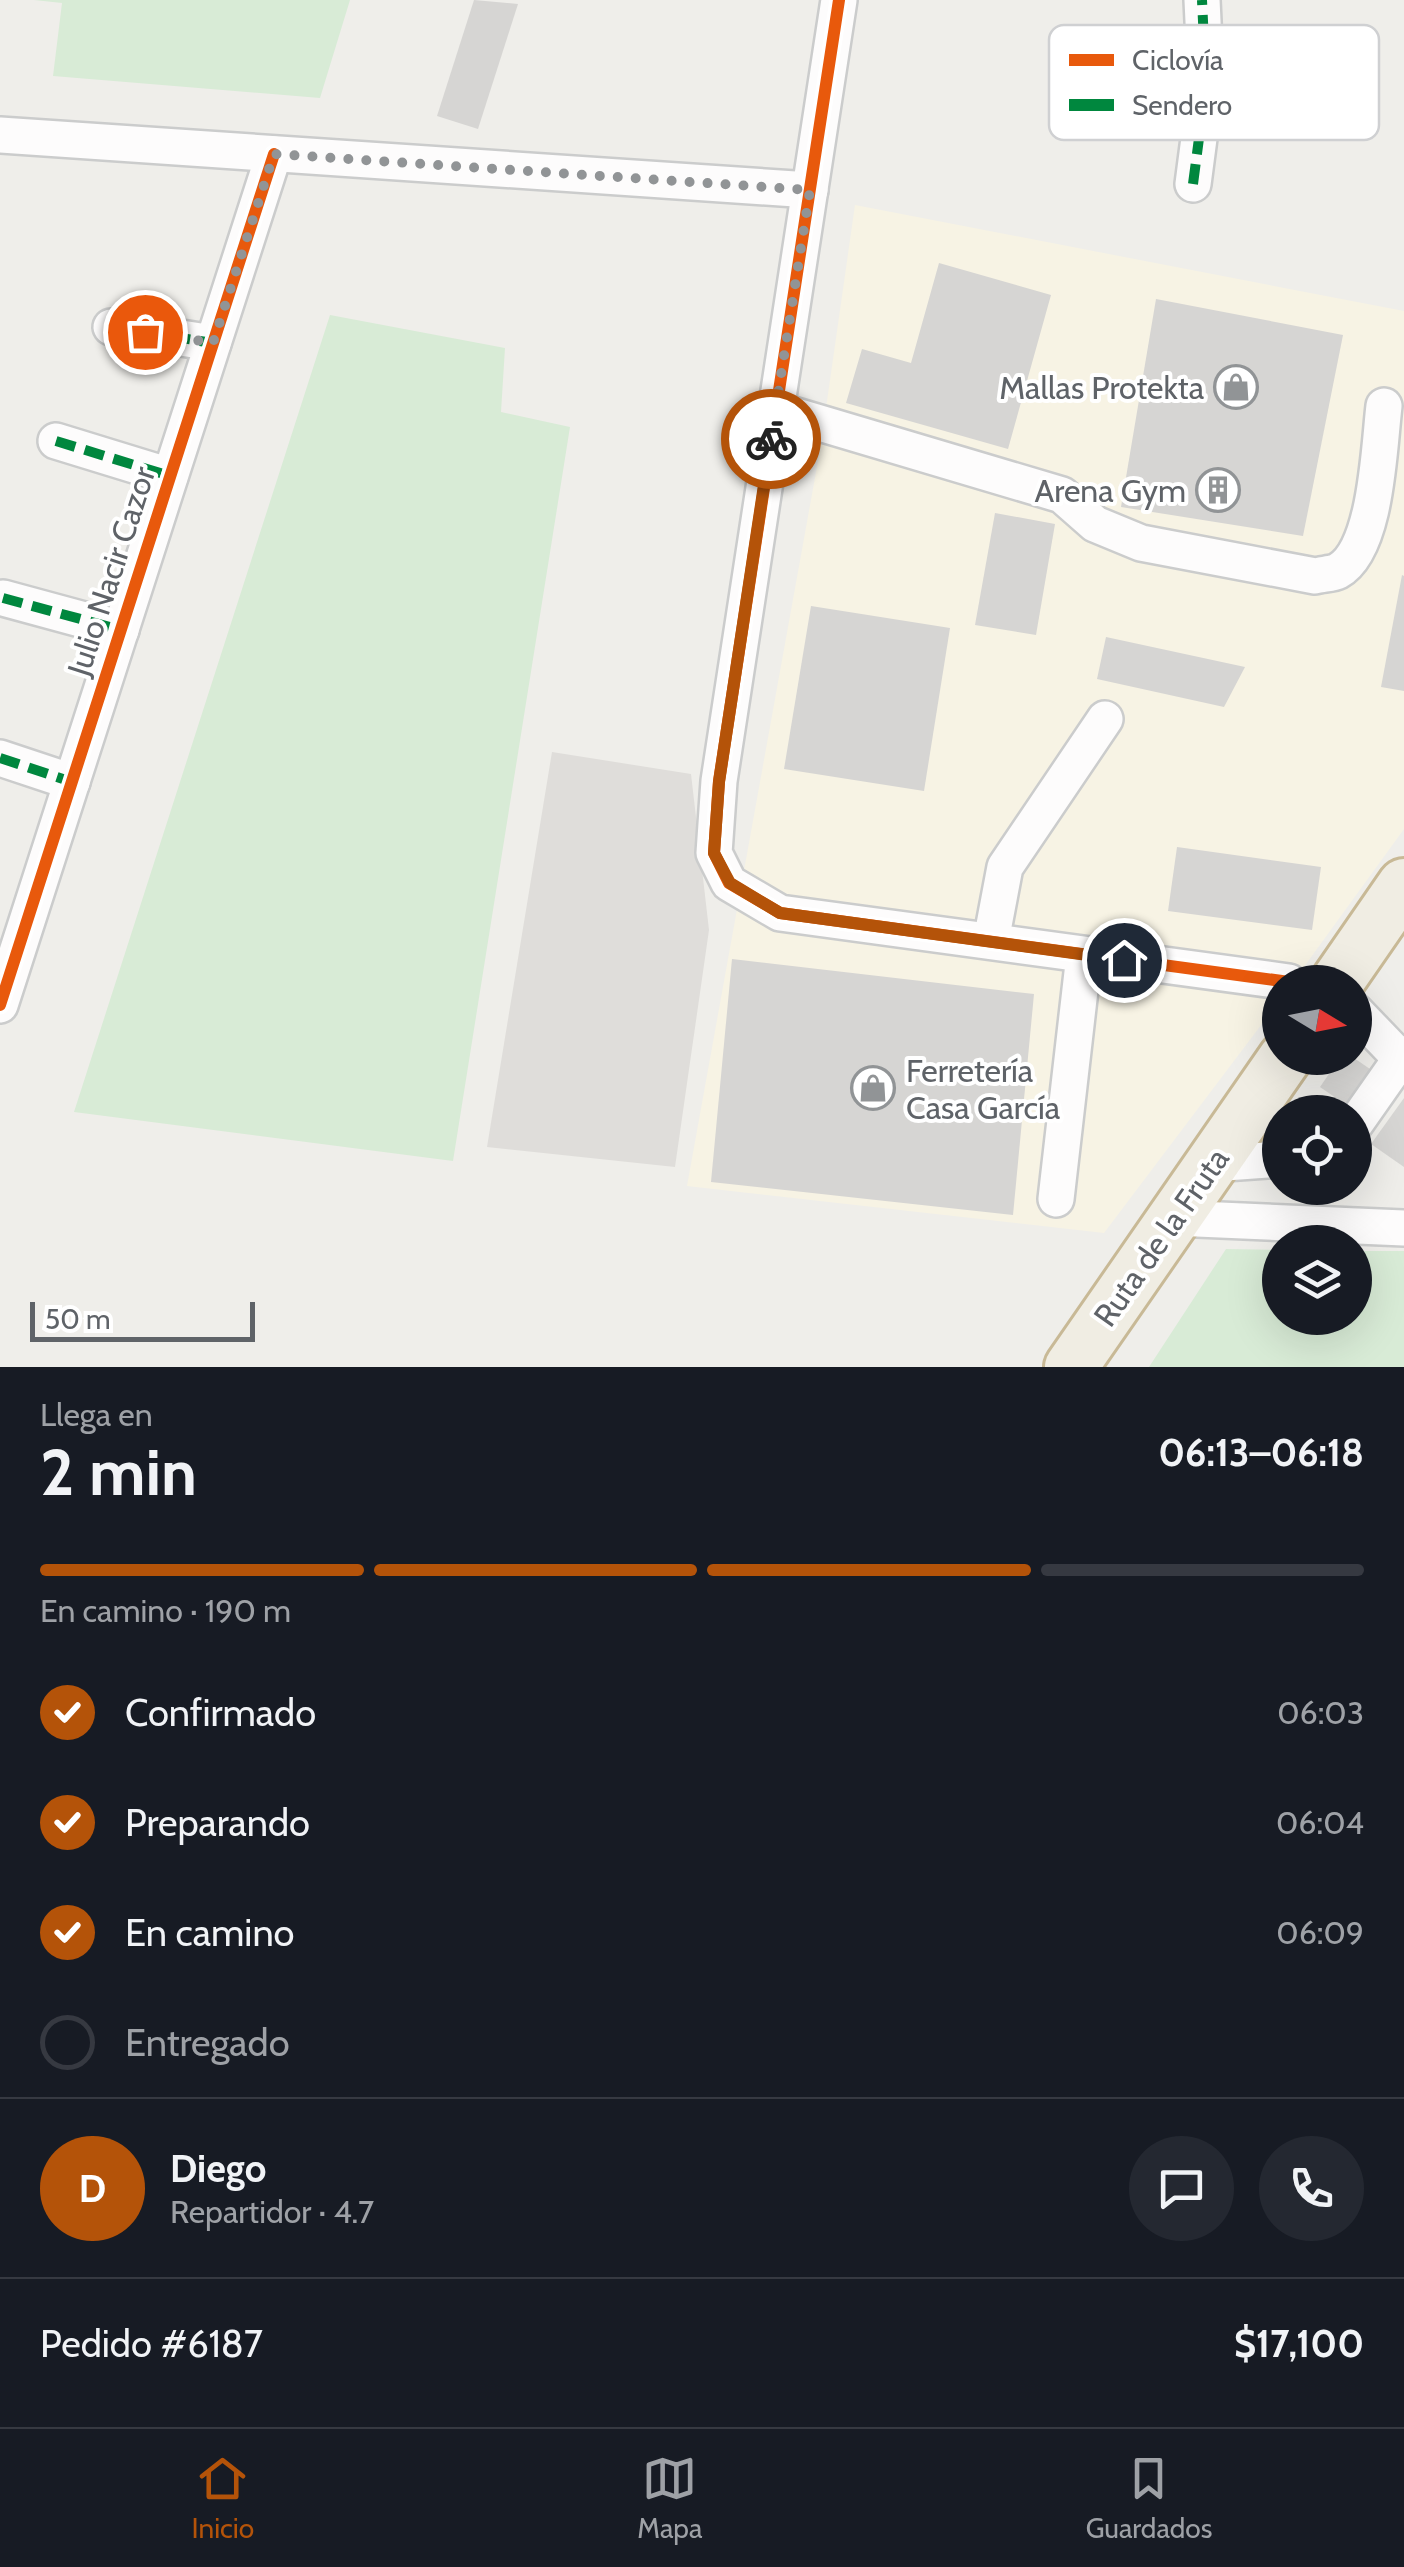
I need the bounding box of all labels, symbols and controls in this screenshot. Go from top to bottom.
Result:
legend [1049,25,1379,140]
text: Ciclovía [1132,43,1224,77]
text: Sendero [1132,88,1232,122]
pin [103,290,188,375]
icon: bag [118,305,173,360]
shop icon: Mallas Protekta [1213,364,1259,410]
place label: Mallas Protekta [999,368,1205,407]
courier [721,389,821,489]
icon: bike [744,412,799,467]
street label: Julio Nacir Cazor [59,461,163,681]
building icon: Arena Gym [1195,467,1241,513]
place label: Arena Gym [1034,471,1186,510]
pin [1082,918,1167,1003]
icon: home [1097,933,1152,988]
north arrow [1262,965,1372,1075]
map controls [1262,965,1372,1335]
place label: Ferretería Casa García [906,1051,1061,1127]
shop icon: Ferretería Casa García [850,1065,896,1111]
button: locate [1262,1095,1372,1205]
street label: Ruta de la Fruta [1085,1140,1237,1334]
button: layers [1262,1225,1372,1335]
scale bar [30,1297,255,1342]
text: 50 m [45,1302,111,1336]
text: Llega en [40,1395,153,1434]
text: 06:13–06:18 [1158,1429,1364,1476]
text: 2 min [40,1432,197,1511]
text: En camino · 190 m [40,1591,291,1630]
icon: check [40,1685,95,1740]
text: Confirmado [125,1689,316,1736]
text: 06:03 [1277,1693,1364,1732]
icon: check [40,1795,95,1850]
text: Preparando [125,1799,310,1846]
text: 06:04 [1276,1803,1364,1842]
icon: check [40,1905,95,1960]
text: En camino [125,1909,295,1956]
text: 06:09 [1276,1913,1364,1952]
text: Entregado [125,2019,290,2066]
button: chat [1129,2136,1234,2241]
button: phone [1259,2136,1364,2241]
text: Diego [170,2145,266,2192]
text: D [79,2165,106,2212]
text: Repartidor · 4.7 [170,2192,374,2231]
text: Pedido #6187 [40,2320,263,2367]
text: $17,100 [1234,2320,1364,2367]
tab: Inicio [192,2451,254,2545]
tab: Mapa [637,2451,702,2545]
tab: Guardados [1086,2451,1212,2545]

